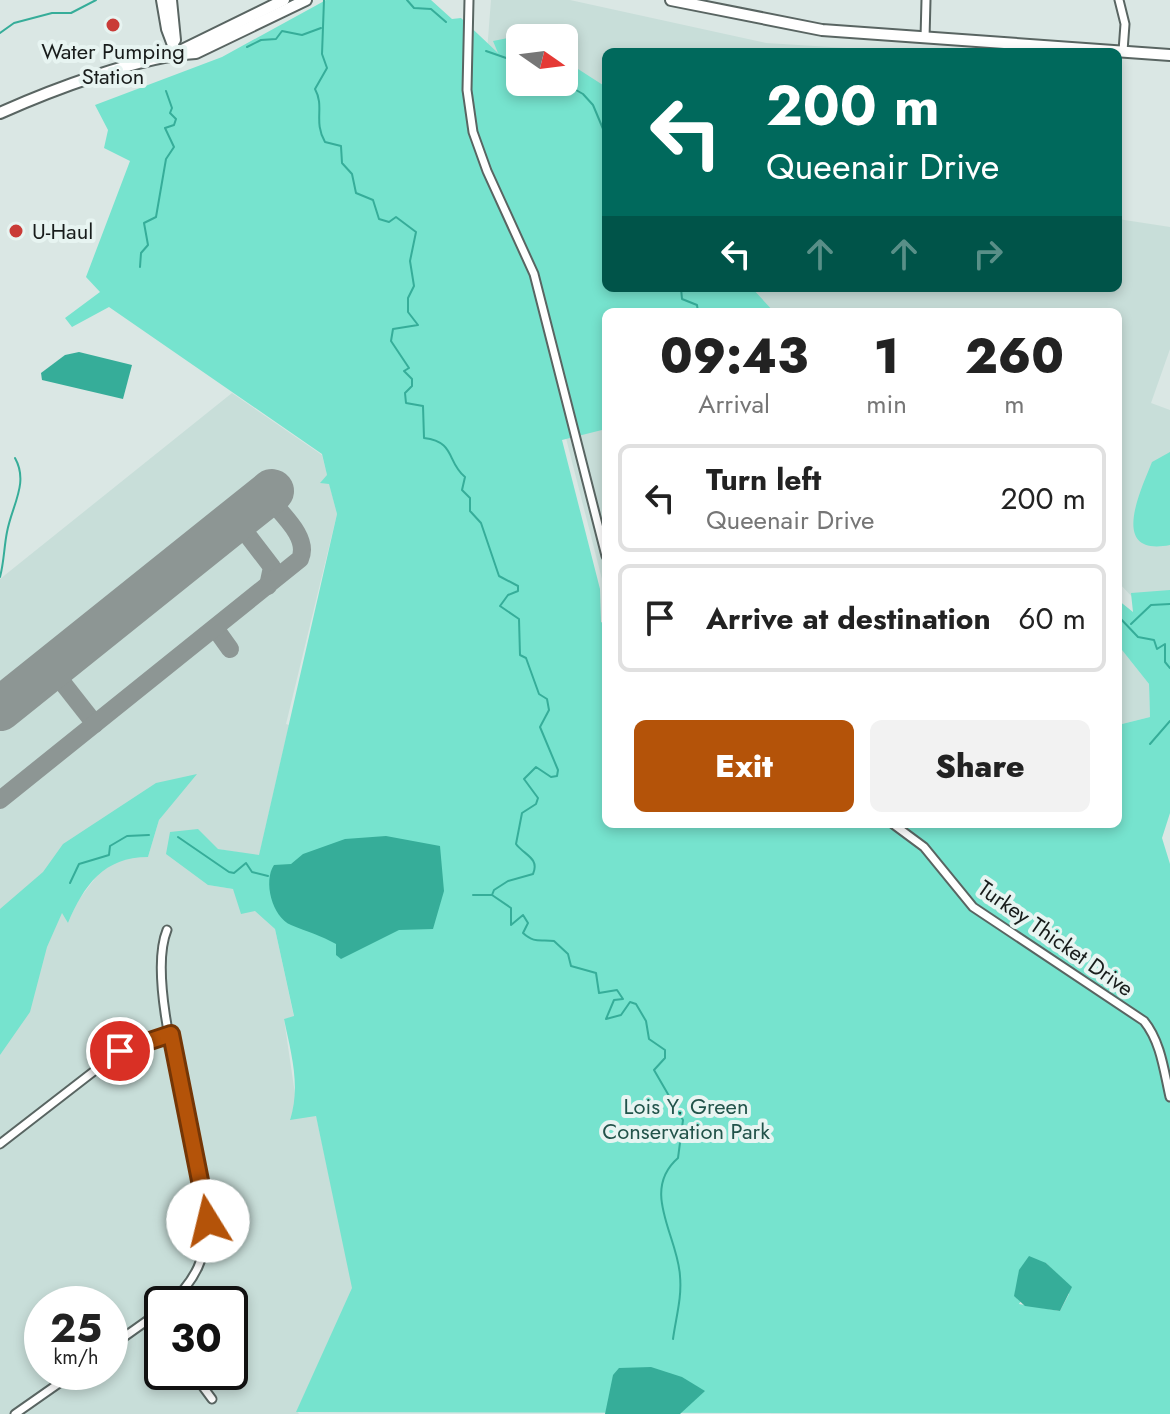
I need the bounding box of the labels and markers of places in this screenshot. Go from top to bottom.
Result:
marker: Water Pumping Station [104,16,122,34]
place label: Water Pumping Station [41,35,185,92]
place label: U-Haul [32,215,93,247]
marker: U-Haul [7,222,25,240]
pin [86,1017,154,1085]

